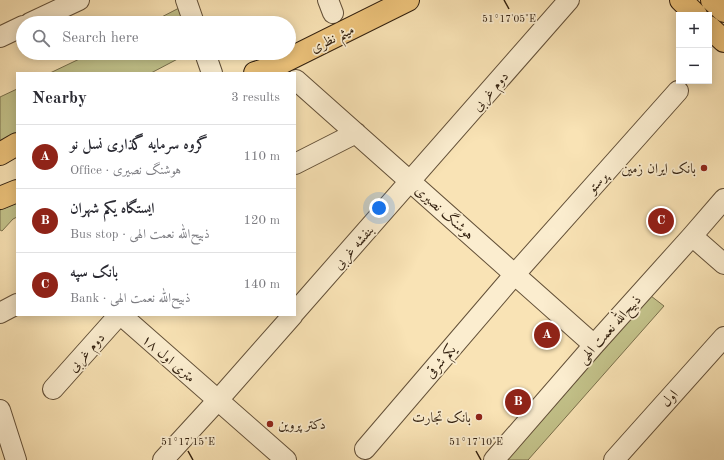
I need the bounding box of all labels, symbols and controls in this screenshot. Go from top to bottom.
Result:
map controls [676,12,712,84]
button: + [676,12,712,48]
text: 51°17'05"E [482,14,536,24]
search box [16,16,296,60]
street label: میثم نظری [308,22,359,61]
icon: search [30,27,52,49]
text: Search here [62,31,139,46]
button: − [676,48,712,84]
street label: دوم غربی [470,69,515,117]
text: Nearby [32,90,87,107]
text: 3 results [231,91,280,104]
text: گروه سرمایه گذاری نسل نو [70,138,207,153]
text: A [40,150,50,163]
text: 110 m [243,150,280,163]
place label: بانک ایران زمین [621,161,696,177]
marker: بانک ایران زمین [699,163,709,173]
text: Office · هوشنگ نصیری [70,164,181,177]
street label: پرستو [584,168,612,198]
street label: هوشنگ نصیری [412,181,478,243]
your location [369,198,389,218]
text: ایستگاه یکم شهران [70,202,155,217]
pin: C [648,206,674,236]
text: B [40,214,50,227]
text: 120 m [243,214,280,227]
street label: بنفشه غربی [331,223,378,274]
text: Bus stop · ذبیح‌الله نعمت الهی [70,228,210,241]
text: بانک سپه [70,266,118,281]
text: C [41,278,49,291]
text: 140 m [243,278,280,291]
street label: ذبیح‌الله نعمت الهی [572,289,648,370]
text: Bank · ذبیح‌الله نعمت الهی [70,292,191,305]
pin: A [534,320,560,350]
street label: دوم غربی [66,331,111,378]
street label: ۱۸ متری اول [139,332,198,386]
street label: یکم شرقی [422,341,464,385]
pin: B [505,387,531,417]
street label: اول [659,388,681,410]
place label: بانک تجارت [412,410,471,426]
marker: بانک تجارت [474,412,484,422]
place label: دکتر پروین [278,418,326,433]
marker: دکتر پروین [265,419,275,429]
text: 51°17'15"E [161,437,215,447]
text: 51°17'10"E [449,437,503,447]

